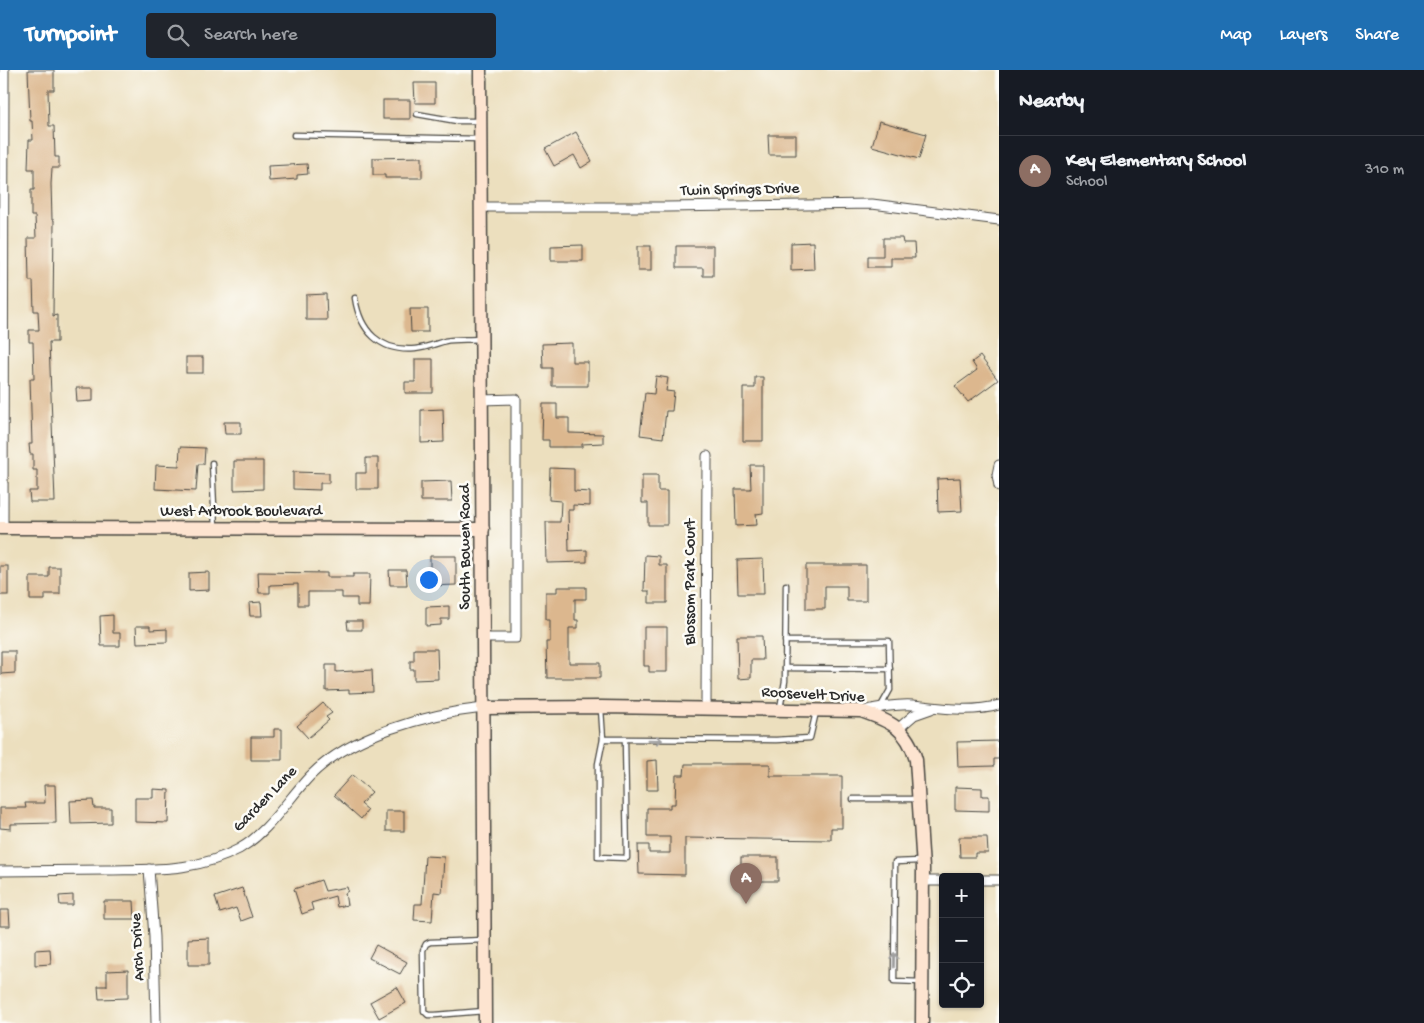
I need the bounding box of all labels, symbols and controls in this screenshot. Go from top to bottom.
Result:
search box [146,13,496,58]
text: Turnpoint [25,21,116,50]
icon: search [164,21,192,49]
text: Search here [204,24,298,47]
text: Map [1220,25,1252,46]
text: Layers [1280,25,1327,46]
text: Share [1355,25,1399,46]
text: Nearby [1019,90,1084,115]
text: Key Elementary School [1066,150,1247,173]
text: A [1030,161,1040,180]
text: 310 m [1365,161,1404,180]
text: School [1066,173,1108,192]
street label: Twin Springs Drive [679,180,800,202]
street label: South Bowen Road [457,483,476,610]
street label: West Arbrook Boulevard [160,503,323,522]
street label: Blossom Park Court [682,517,701,646]
your location [416,567,442,593]
street label: Roosevelt Drive [761,684,866,708]
one-way arrow [646,735,662,745]
street label: Garden Lane [230,763,303,837]
pin: A [730,863,762,904]
map controls [939,873,984,1008]
button: + [939,873,984,918]
street label: Arch Drive [128,912,150,981]
button: − [939,918,984,963]
one-way arrow [889,952,899,968]
button: locate [939,963,984,1008]

